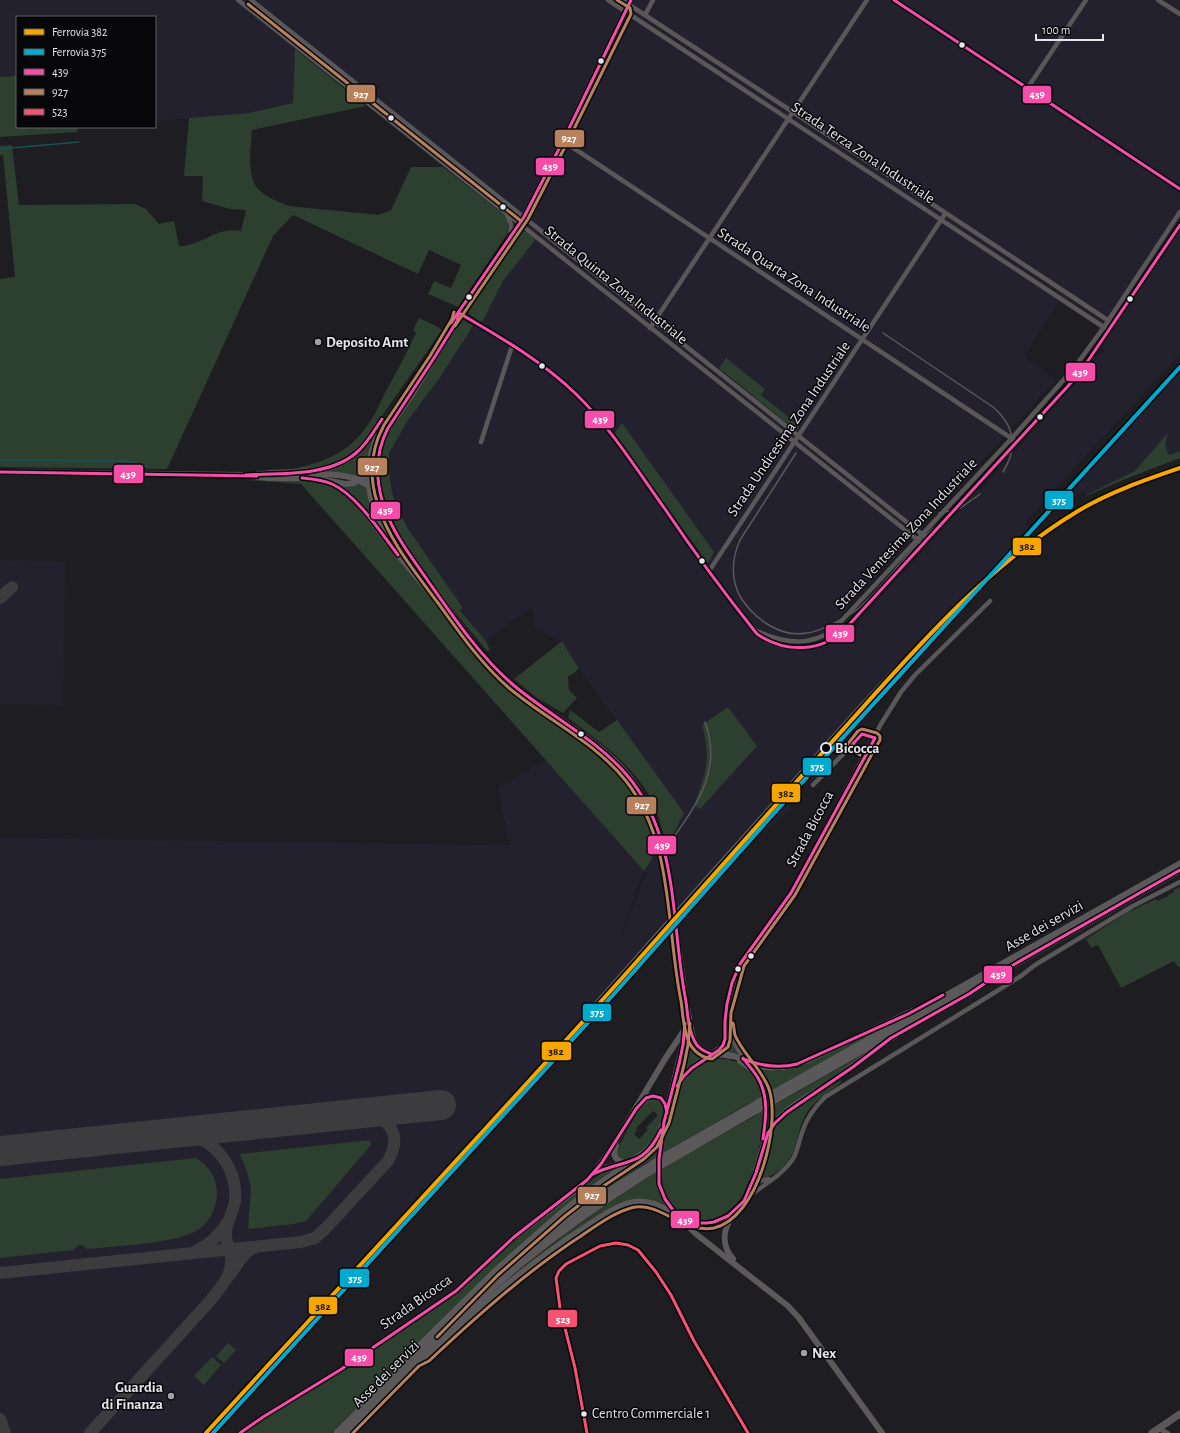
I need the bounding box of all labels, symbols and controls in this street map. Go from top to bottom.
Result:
legend [16,16,156,128]
scale bar [1036,16,1103,42]
text: 100 m [1042,24,1070,36]
text: Ferrovia 382 [52,26,108,38]
unlabelled marker [957,40,967,50]
text: Ferrovia 375 [52,46,106,58]
unlabelled marker [596,56,606,66]
text: 439 [52,66,69,78]
line badge: 927 [346,84,376,103]
line badge: 439 [1022,85,1052,104]
text: 927 [52,86,68,98]
text: 927 [353,89,369,100]
text: 439 [1029,89,1045,100]
street label: Strada Terza Zona Industriale [788,99,938,207]
text: 523 [52,106,67,118]
unlabelled marker [386,113,396,123]
line badge: 927 [554,129,585,148]
text: 927 [561,133,577,144]
line badge: 439 [535,157,565,176]
text: 439 [542,161,558,172]
unlabelled marker [498,202,508,212]
street label: Strada Quinta Zona Industriale [542,223,690,347]
street label: Strada Quarta Zona Industriale [715,225,873,335]
unlabelled marker [464,292,474,302]
unlabelled marker [1125,294,1135,304]
place label: Deposito Amt [326,335,408,350]
marker: Deposito Amt [313,337,323,347]
street label: Strada Undicesima Zona Industriale [725,339,853,519]
unlabelled marker [537,361,547,371]
line badge: 439 [1065,362,1096,382]
text: 439 [1072,367,1088,378]
line badge: 439 [584,410,615,429]
unlabelled marker [1035,412,1045,422]
text: 439 [592,414,608,425]
street label: Strada Ventesima Zona Industriale [832,456,980,612]
line badge: 927 [357,457,388,476]
text: 927 [364,462,380,473]
line badge: 439 [113,464,144,484]
text: 439 [120,469,136,480]
line badge: 375 [1044,490,1074,510]
text: 375 [1052,495,1066,506]
line badge: 439 [370,501,401,520]
text: 439 [377,505,393,516]
line badge: 382 [1012,537,1042,556]
text: 382 [1019,541,1035,552]
unlabelled marker [697,556,707,566]
line badge: 439 [825,624,855,643]
text: 439 [832,628,848,639]
unlabelled marker [576,729,586,739]
place label: Bicocca [835,741,879,756]
marker: Bicocca [820,742,832,754]
line badge: 375 [802,757,832,776]
text: 375 [810,761,824,772]
line badge: 382 [771,783,801,803]
text: 382 [778,788,794,799]
street label: Strada Bicocca [784,788,836,870]
line badge: 927 [626,796,657,815]
text: 927 [634,800,650,811]
line badge: 439 [647,835,677,855]
text: 439 [654,840,670,851]
street label: Asse dei servizi [1002,898,1086,954]
unlabelled marker [746,951,756,961]
unlabelled marker [733,964,743,974]
line badge: 439 [983,965,1013,984]
text: 439 [990,969,1006,980]
line badge: 375 [582,1003,612,1022]
text: 375 [590,1007,604,1018]
line badge: 382 [541,1041,572,1061]
text: 382 [548,1046,564,1057]
line badge: 927 [577,1186,607,1205]
text: 927 [584,1190,600,1201]
line badge: 439 [670,1210,700,1229]
text: 439 [677,1215,693,1226]
line badge: 375 [339,1268,370,1288]
street label: Strada Bicocca [377,1272,455,1332]
text: 375 [348,1273,362,1284]
line badge: 382 [308,1296,338,1315]
text: 382 [315,1301,331,1312]
line badge: 523 [547,1309,578,1328]
text: 523 [556,1314,571,1325]
street label: Asse dei servizi [350,1338,422,1410]
place label: Nex [812,1346,836,1361]
line badge: 439 [344,1348,374,1367]
marker: Nex [799,1348,809,1358]
text: 439 [351,1352,367,1363]
place label: Guardia di Finanza [102,1380,163,1412]
marker: Guardia di Finanza [166,1391,176,1401]
place label: Centro Commerciale 1 [592,1407,710,1421]
marker: Centro Commerciale 1 [579,1409,589,1419]

